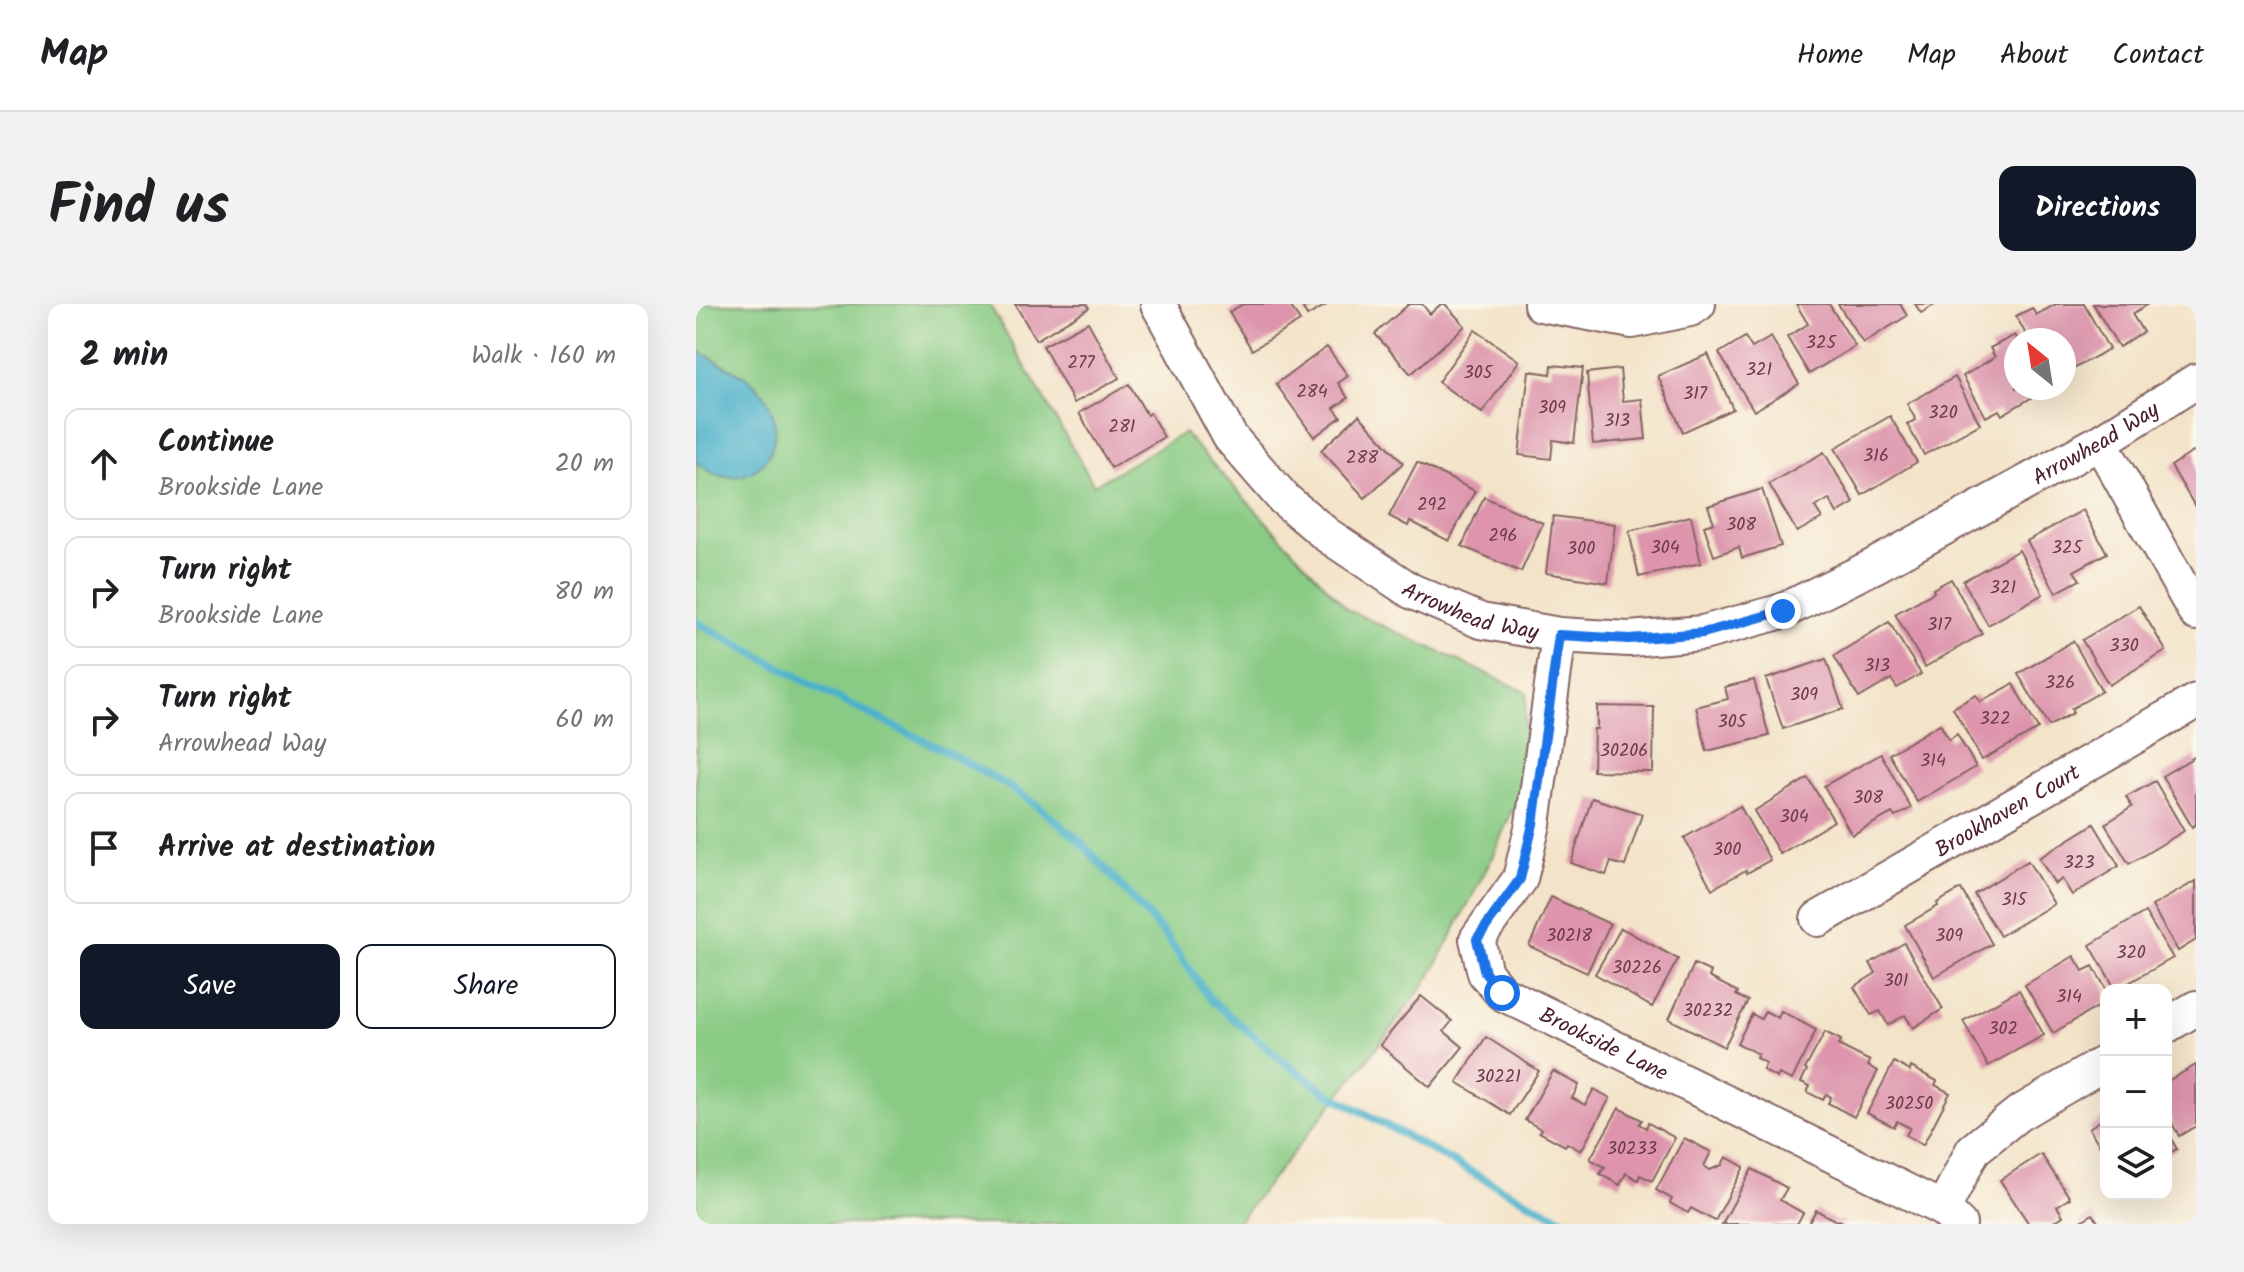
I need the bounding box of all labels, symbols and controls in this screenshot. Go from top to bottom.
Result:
text: Map [40,25,109,85]
text: Home [1797,33,1863,78]
text: Map [1907,33,1956,78]
text: About [2000,33,2068,78]
text: Contact [2112,33,2204,78]
text: Find us [48,163,229,253]
button: Directions [1999,166,2196,251]
north arrow [2004,328,2076,400]
text: 2 min [80,329,168,383]
house number: 325 [1806,329,1838,358]
text: Walk · 160 m [471,335,616,377]
house number: 277 [1067,349,1095,378]
house number: 321 [1746,356,1772,385]
house number: 305 [1464,359,1494,388]
house number: 284 [1296,378,1328,407]
house number: 317 [1683,380,1708,409]
street label: Arrowhead Way [2026,393,2168,496]
house number: 309 [1538,394,1566,423]
house number: 320 [1928,399,1958,428]
house number: 313 [1604,407,1630,436]
house number: 281 [1109,413,1135,442]
text: Continue [158,419,274,467]
icon: ahead [82,442,126,486]
house number: 316 [1863,442,1889,471]
text: 20 m [555,443,614,485]
house number: 288 [1346,444,1378,473]
text: Brookside Lane [158,467,323,509]
house number: 292 [1417,491,1447,520]
house number: 308 [1726,511,1756,540]
house number: 296 [1488,522,1518,551]
house number: 304 [1650,534,1680,563]
house number: 325 [2052,534,2084,563]
house number: 300 [1567,535,1595,564]
text: Turn right [158,547,291,595]
icon: right [82,570,126,614]
text: 80 m [554,571,614,613]
street label: Arrowhead Way [1393,574,1542,651]
house number: 321 [1990,574,2016,603]
route end [1765,593,1801,629]
text: Brookside Lane [158,595,323,637]
house number: 317 [1927,611,1952,640]
house number: 330 [2109,632,2139,661]
house number: 313 [1864,652,1890,681]
house number: 326 [2045,669,2075,698]
text: Turn right [158,675,291,723]
house number: 309 [1790,681,1818,710]
icon: right [82,698,126,742]
text: 60 m [555,699,614,741]
house number: 322 [1979,705,2011,734]
house number: 305 [1718,708,1748,737]
text: Arrowhead Way [158,723,326,765]
house number: 30206 [1600,737,1648,766]
house number: 314 [1920,747,1946,776]
street label: Brookhaven Court [1929,756,2088,868]
house number: 308 [1853,784,1883,813]
house number: 304 [1779,803,1809,832]
text: Arrive at destination [158,824,435,872]
icon: arrive [82,826,126,870]
house number: 300 [1713,836,1741,865]
house number: 323 [2063,849,2095,878]
house number: 315 [2001,886,2028,915]
house number: 30218 [1546,922,1592,951]
house number: 309 [1935,922,1963,951]
house number: 320 [2116,939,2146,968]
button: Save [80,944,340,1029]
button: Share [356,944,616,1029]
house number: 30226 [1612,954,1662,983]
house number: 301 [1884,967,1908,996]
route start [1484,975,1520,1011]
house number: 314 [2056,983,2082,1012]
map controls [2100,984,2172,1200]
button: + [2100,984,2172,1056]
house number: 30232 [1683,997,1733,1026]
street label: Brookside Lane [1532,999,1674,1092]
house number: 302 [1988,1015,2018,1044]
button: − [2100,1056,2172,1128]
house number: 30221 [1475,1063,1521,1092]
house number: 30250 [1885,1090,1933,1119]
button: layers [2100,1128,2172,1200]
house number: 30233 [1607,1135,1657,1164]

